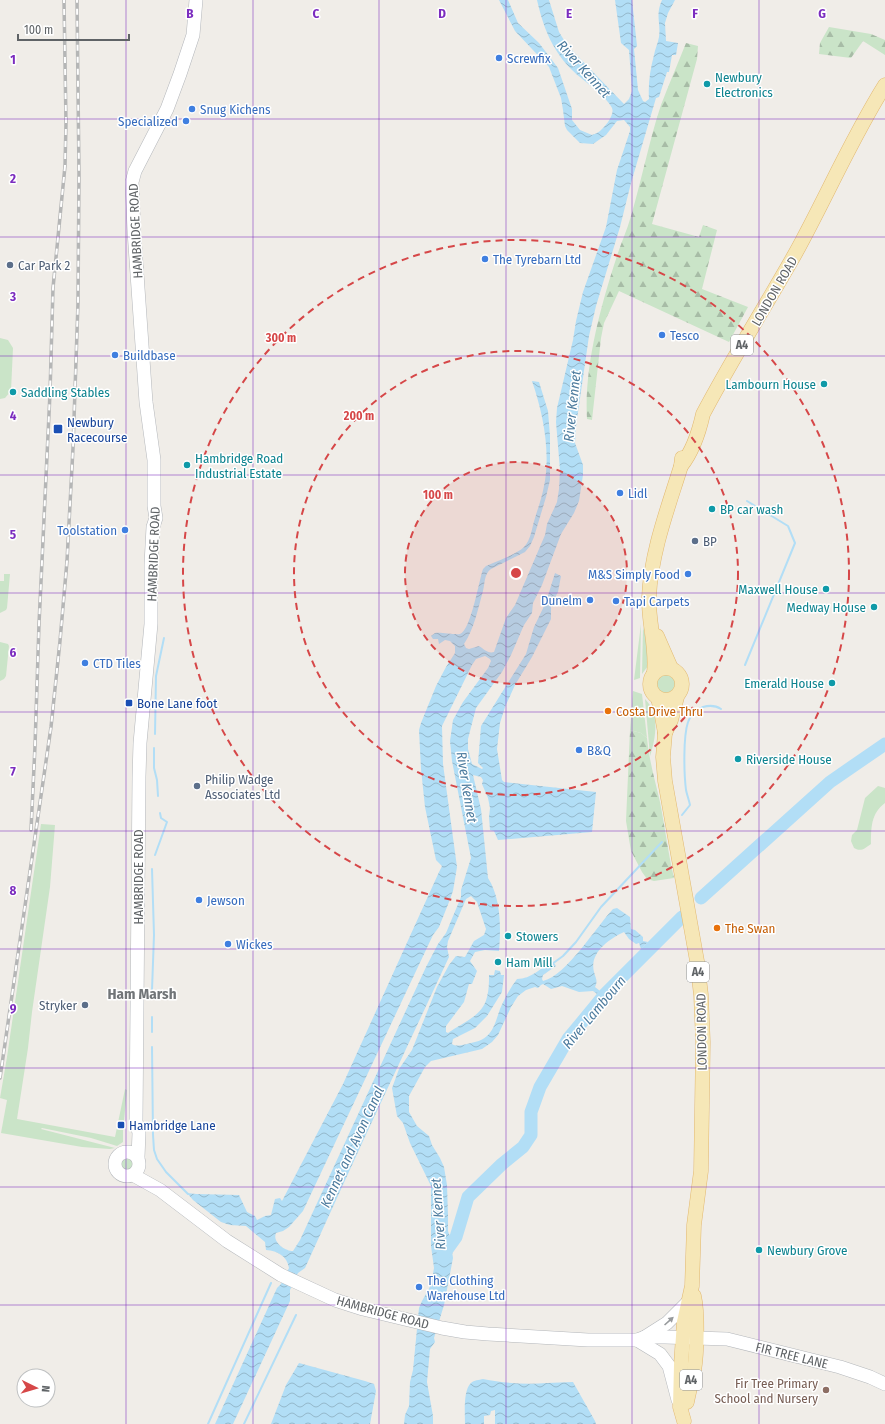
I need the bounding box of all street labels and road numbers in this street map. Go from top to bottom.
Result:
street label: HAMBRIDGE ROAD [126,183,145,279]
street label: LONDON ROAD [749,254,800,328]
road number: A4 [731,335,753,355]
street label: HAMBRIDGE ROAD [144,506,163,602]
street label: HAMBRIDGE ROAD [131,829,146,925]
road number: A4 [687,962,709,982]
street label: LONDON ROAD [693,993,710,1071]
street label: HAMBRIDGE ROAD [335,1293,431,1332]
street label: FIR TREE LANE [754,1339,830,1372]
road number: A4 [680,1370,702,1390]

